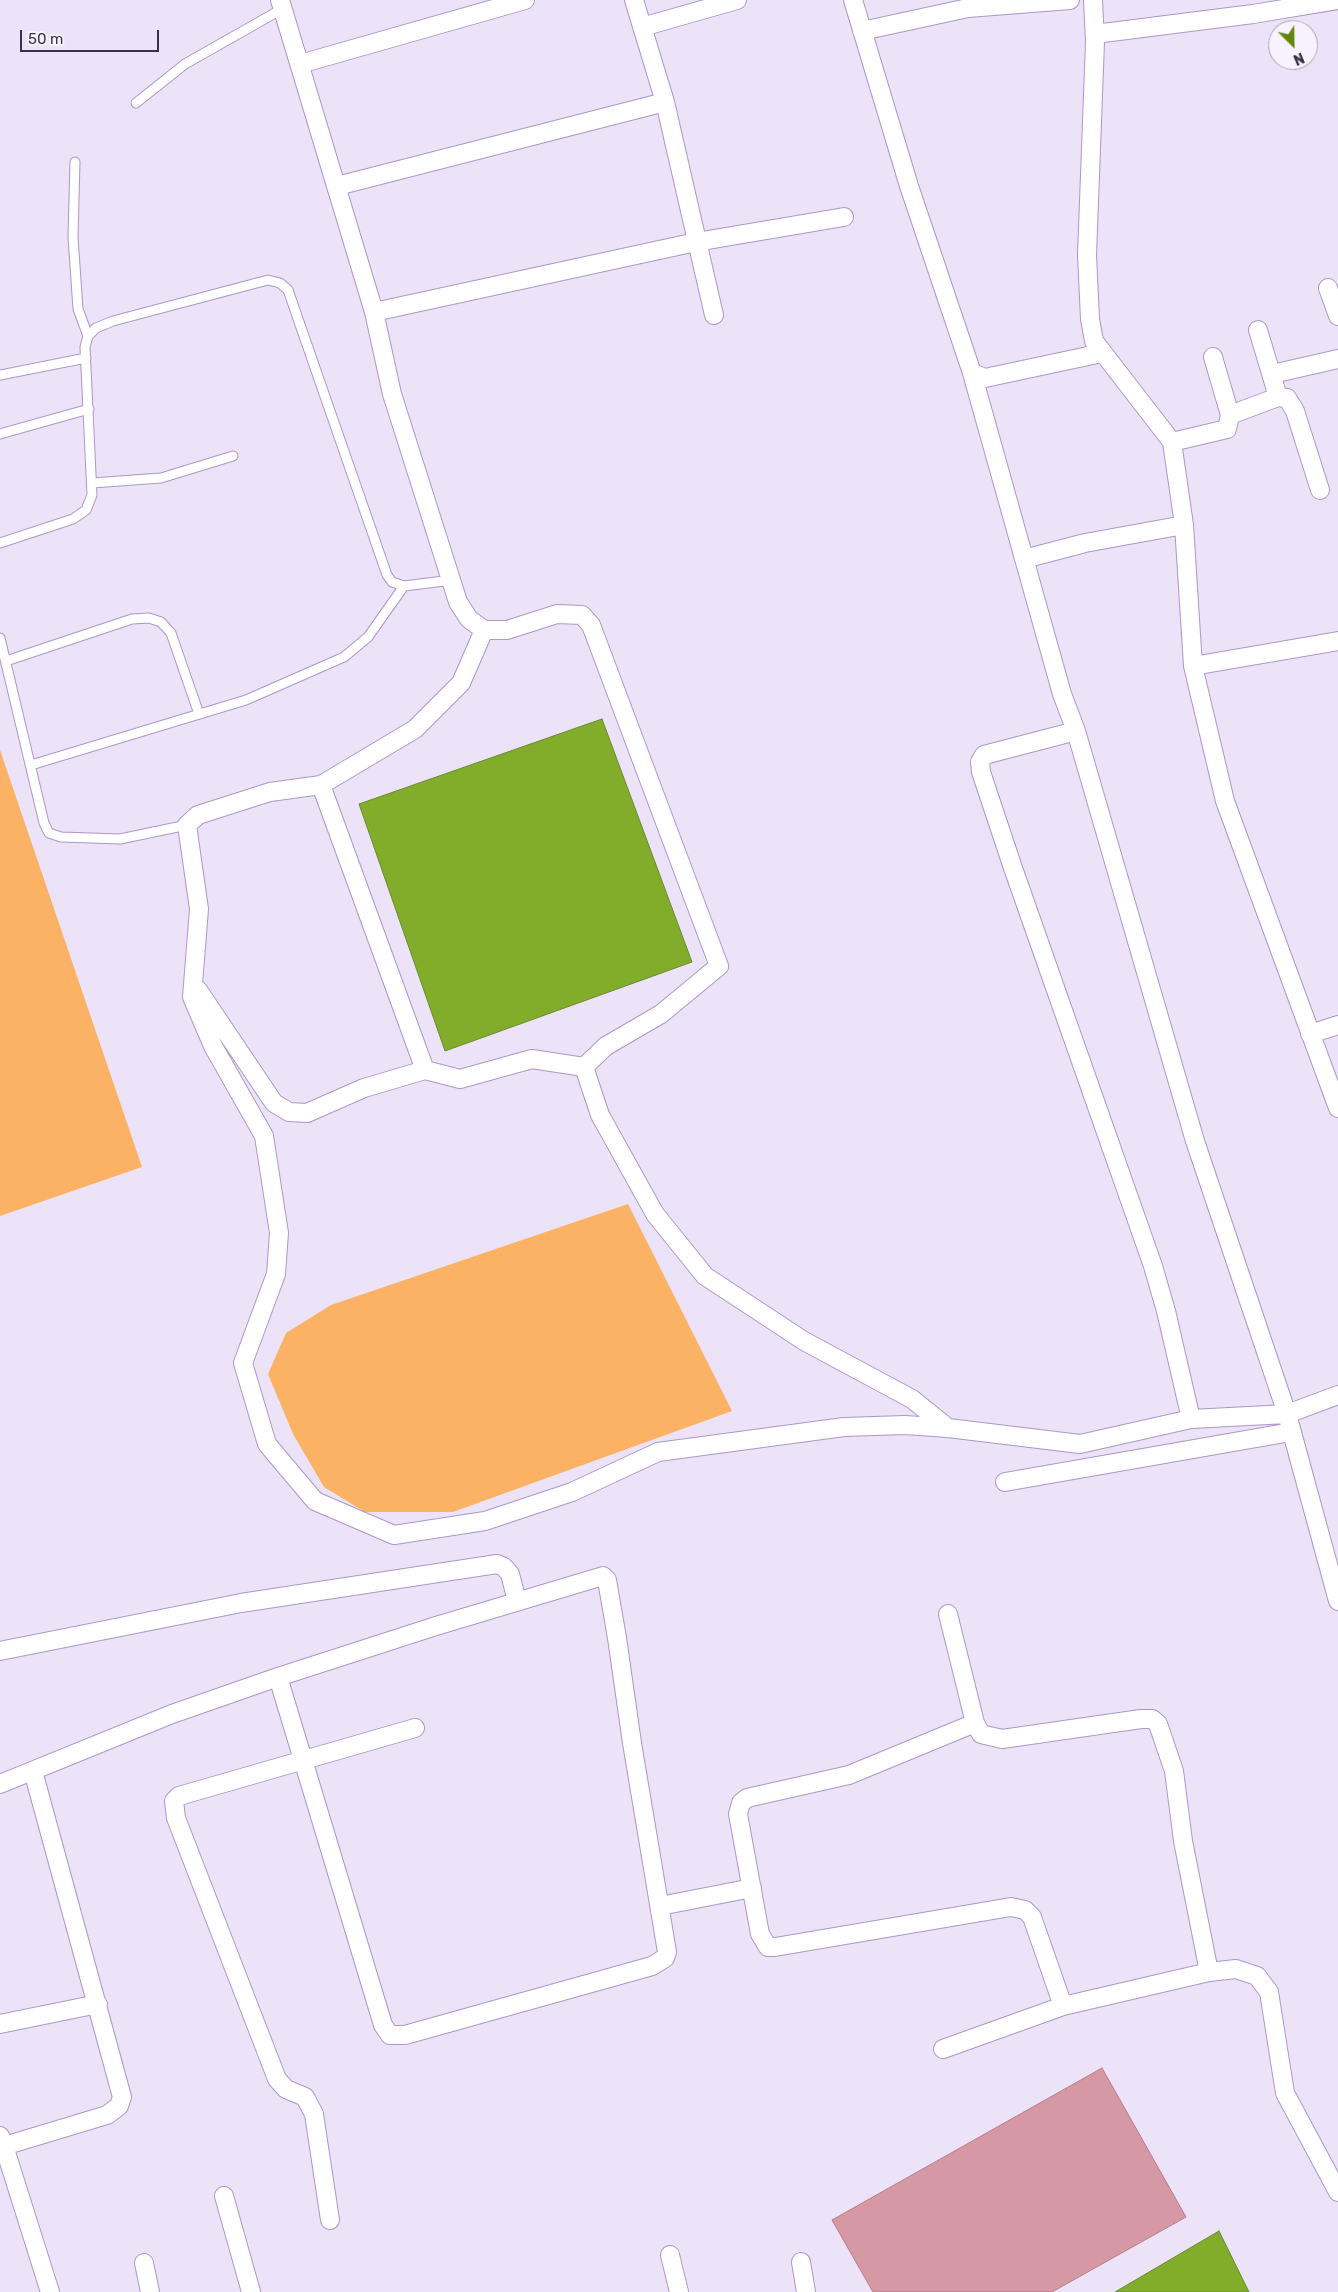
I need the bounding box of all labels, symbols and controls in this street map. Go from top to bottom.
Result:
scale bar [22,20,161,52]
north arrow [1268,20,1318,70]
text: 50 m [28,30,63,48]
text: N [1291,49,1307,68]

